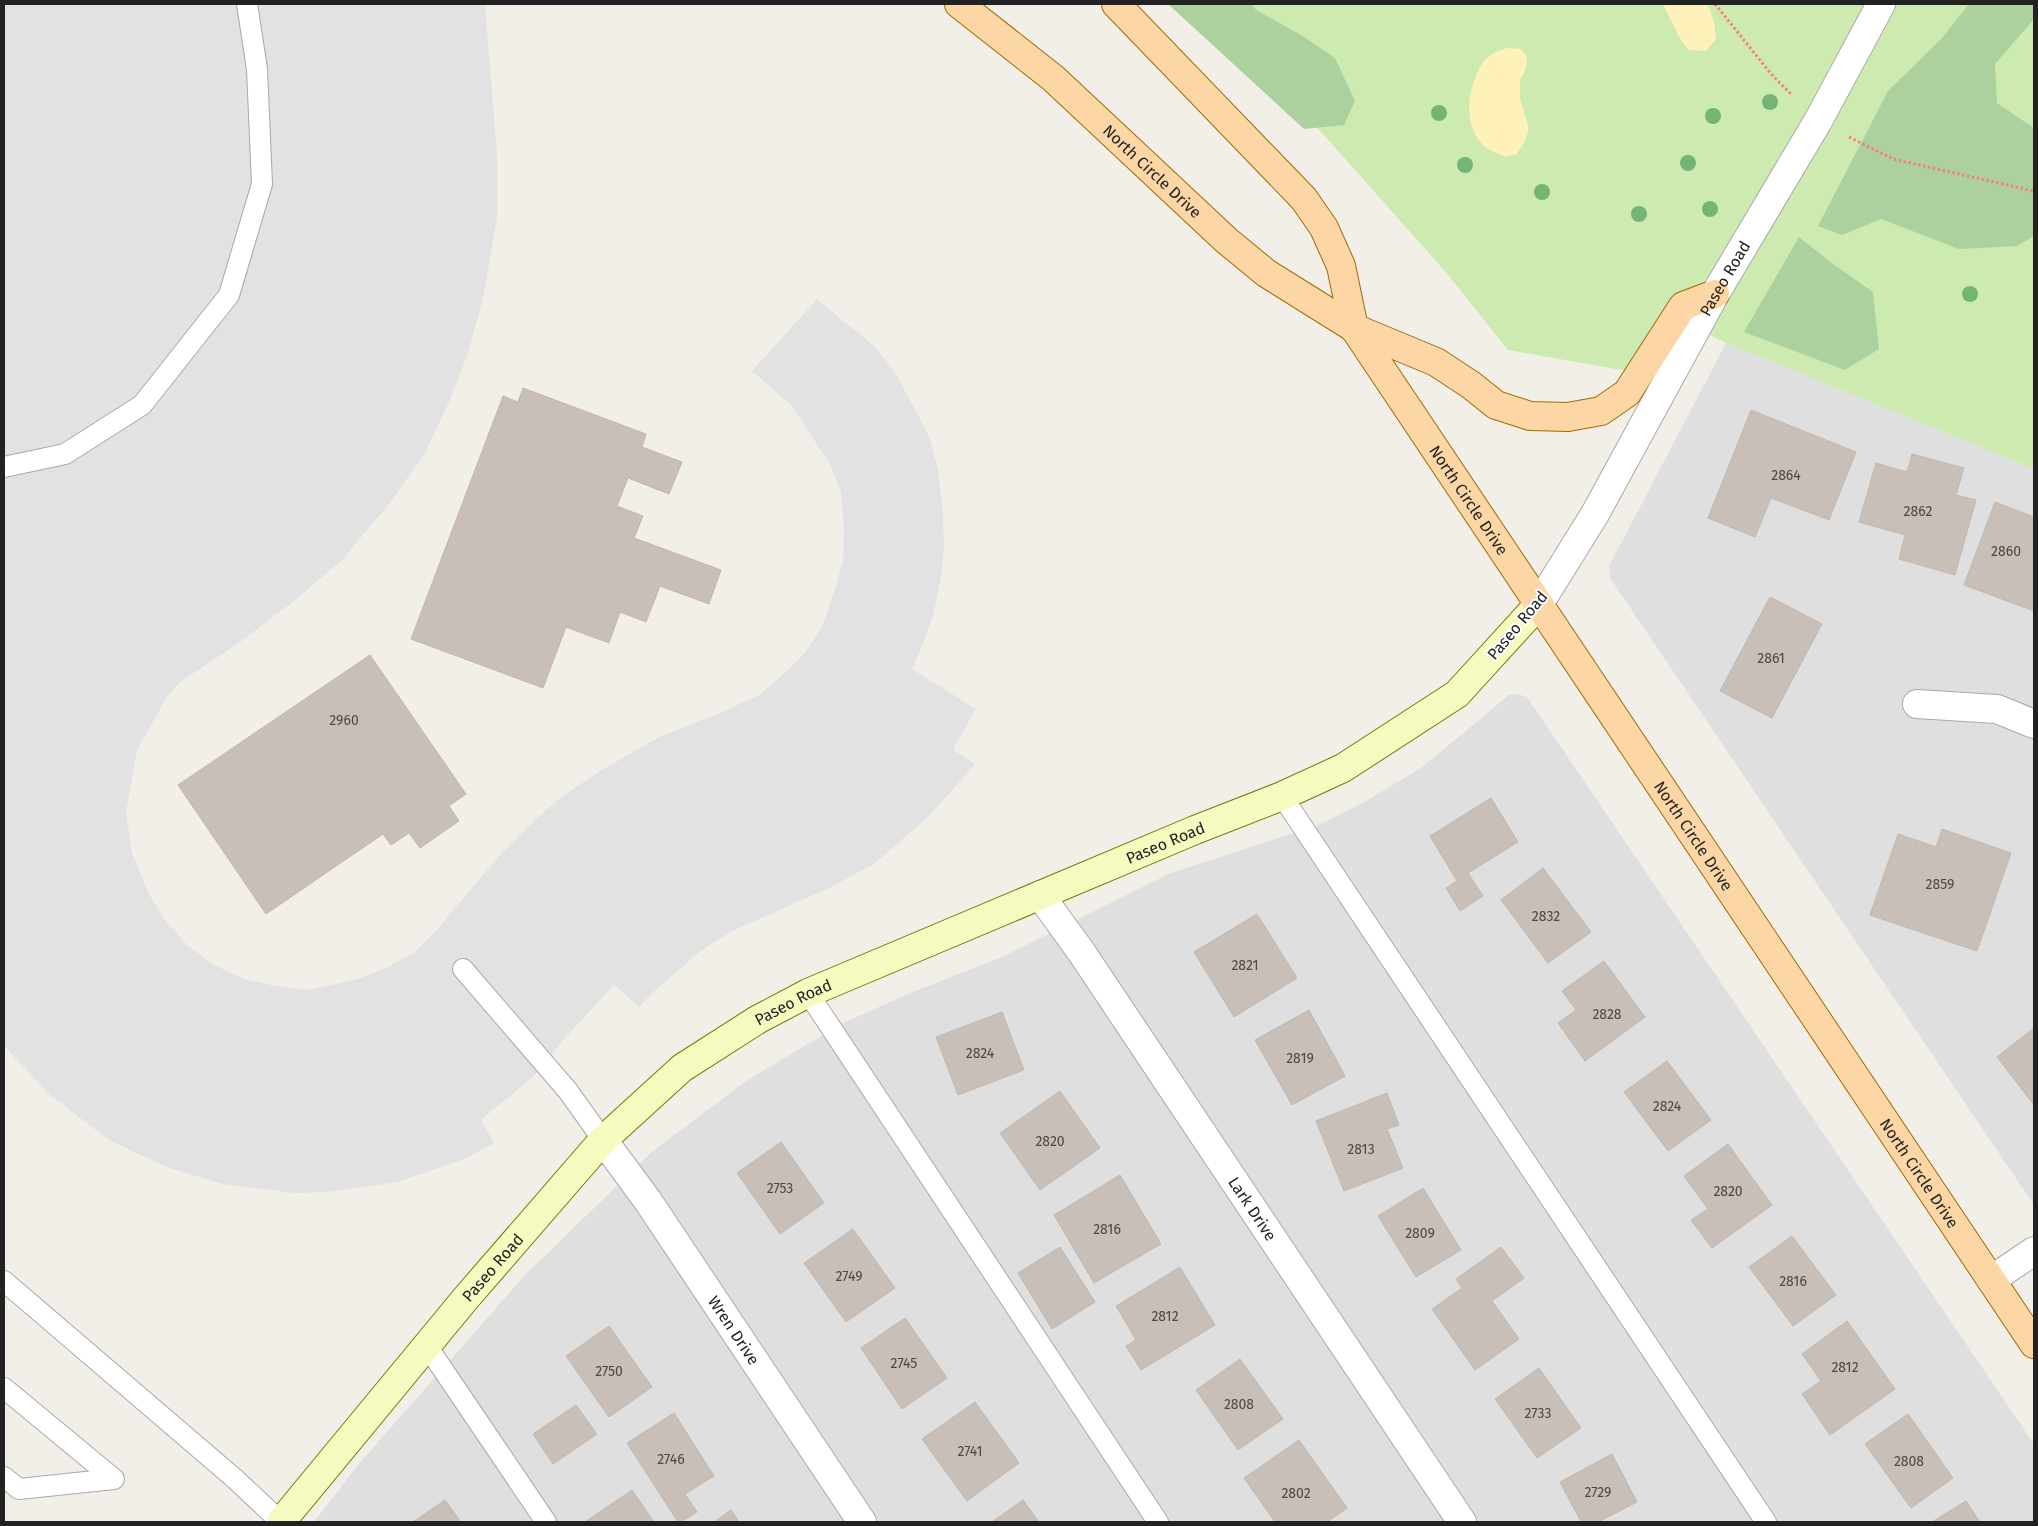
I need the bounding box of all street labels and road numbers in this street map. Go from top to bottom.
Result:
street label: North Circle Drive [1099,121,1205,222]
street label: Paseo Road [1696,238,1754,319]
street label: North Circle Drive [1425,442,1512,559]
street label: Paseo Road [1483,587,1552,663]
street label: North Circle Drive [1650,778,1737,894]
street label: Paseo Road [1123,818,1208,868]
street label: Paseo Road [752,975,835,1030]
street label: North Circle Drive [1876,1115,1963,1232]
street label: Lark Drive [1224,1173,1280,1244]
street label: Paseo Road [458,1230,528,1306]
street label: Wren Drive [704,1292,763,1368]

